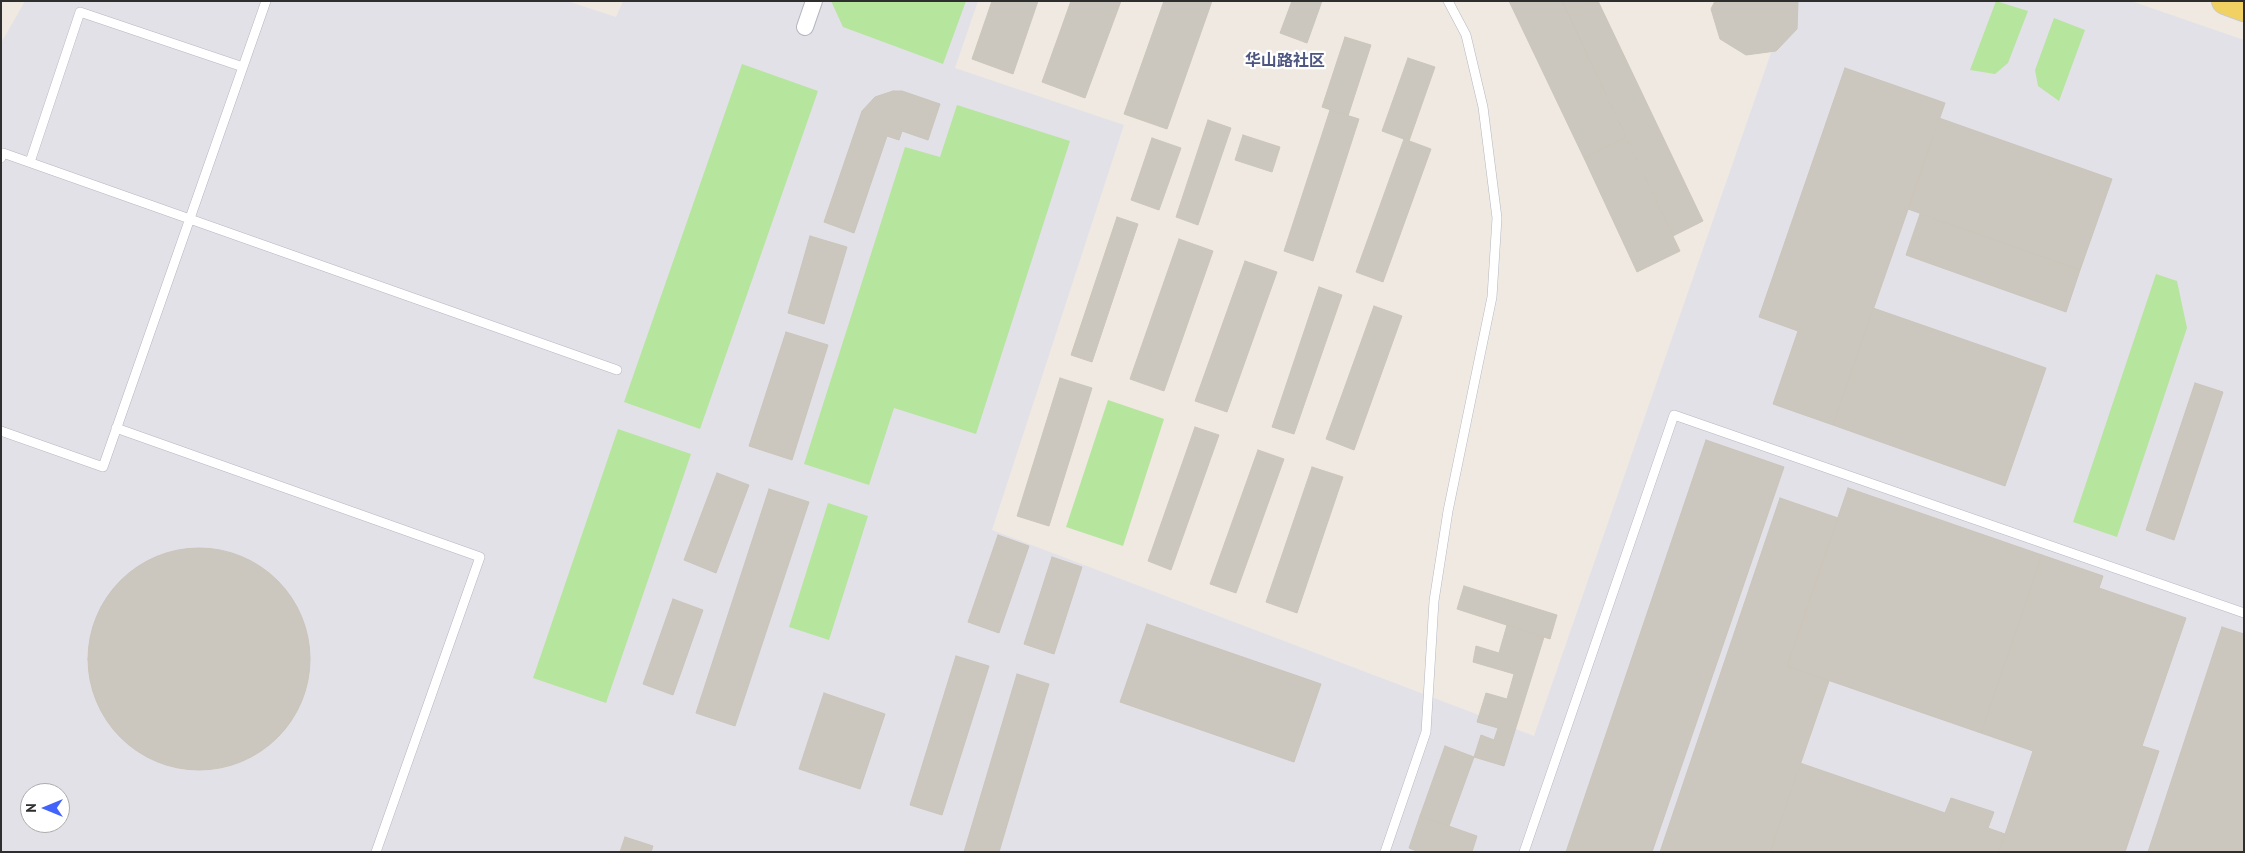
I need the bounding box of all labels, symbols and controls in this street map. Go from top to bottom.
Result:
district label: 华山路社区 [1245,51,1325,71]
north arrow [20,783,70,833]
text: N [22,803,40,813]

